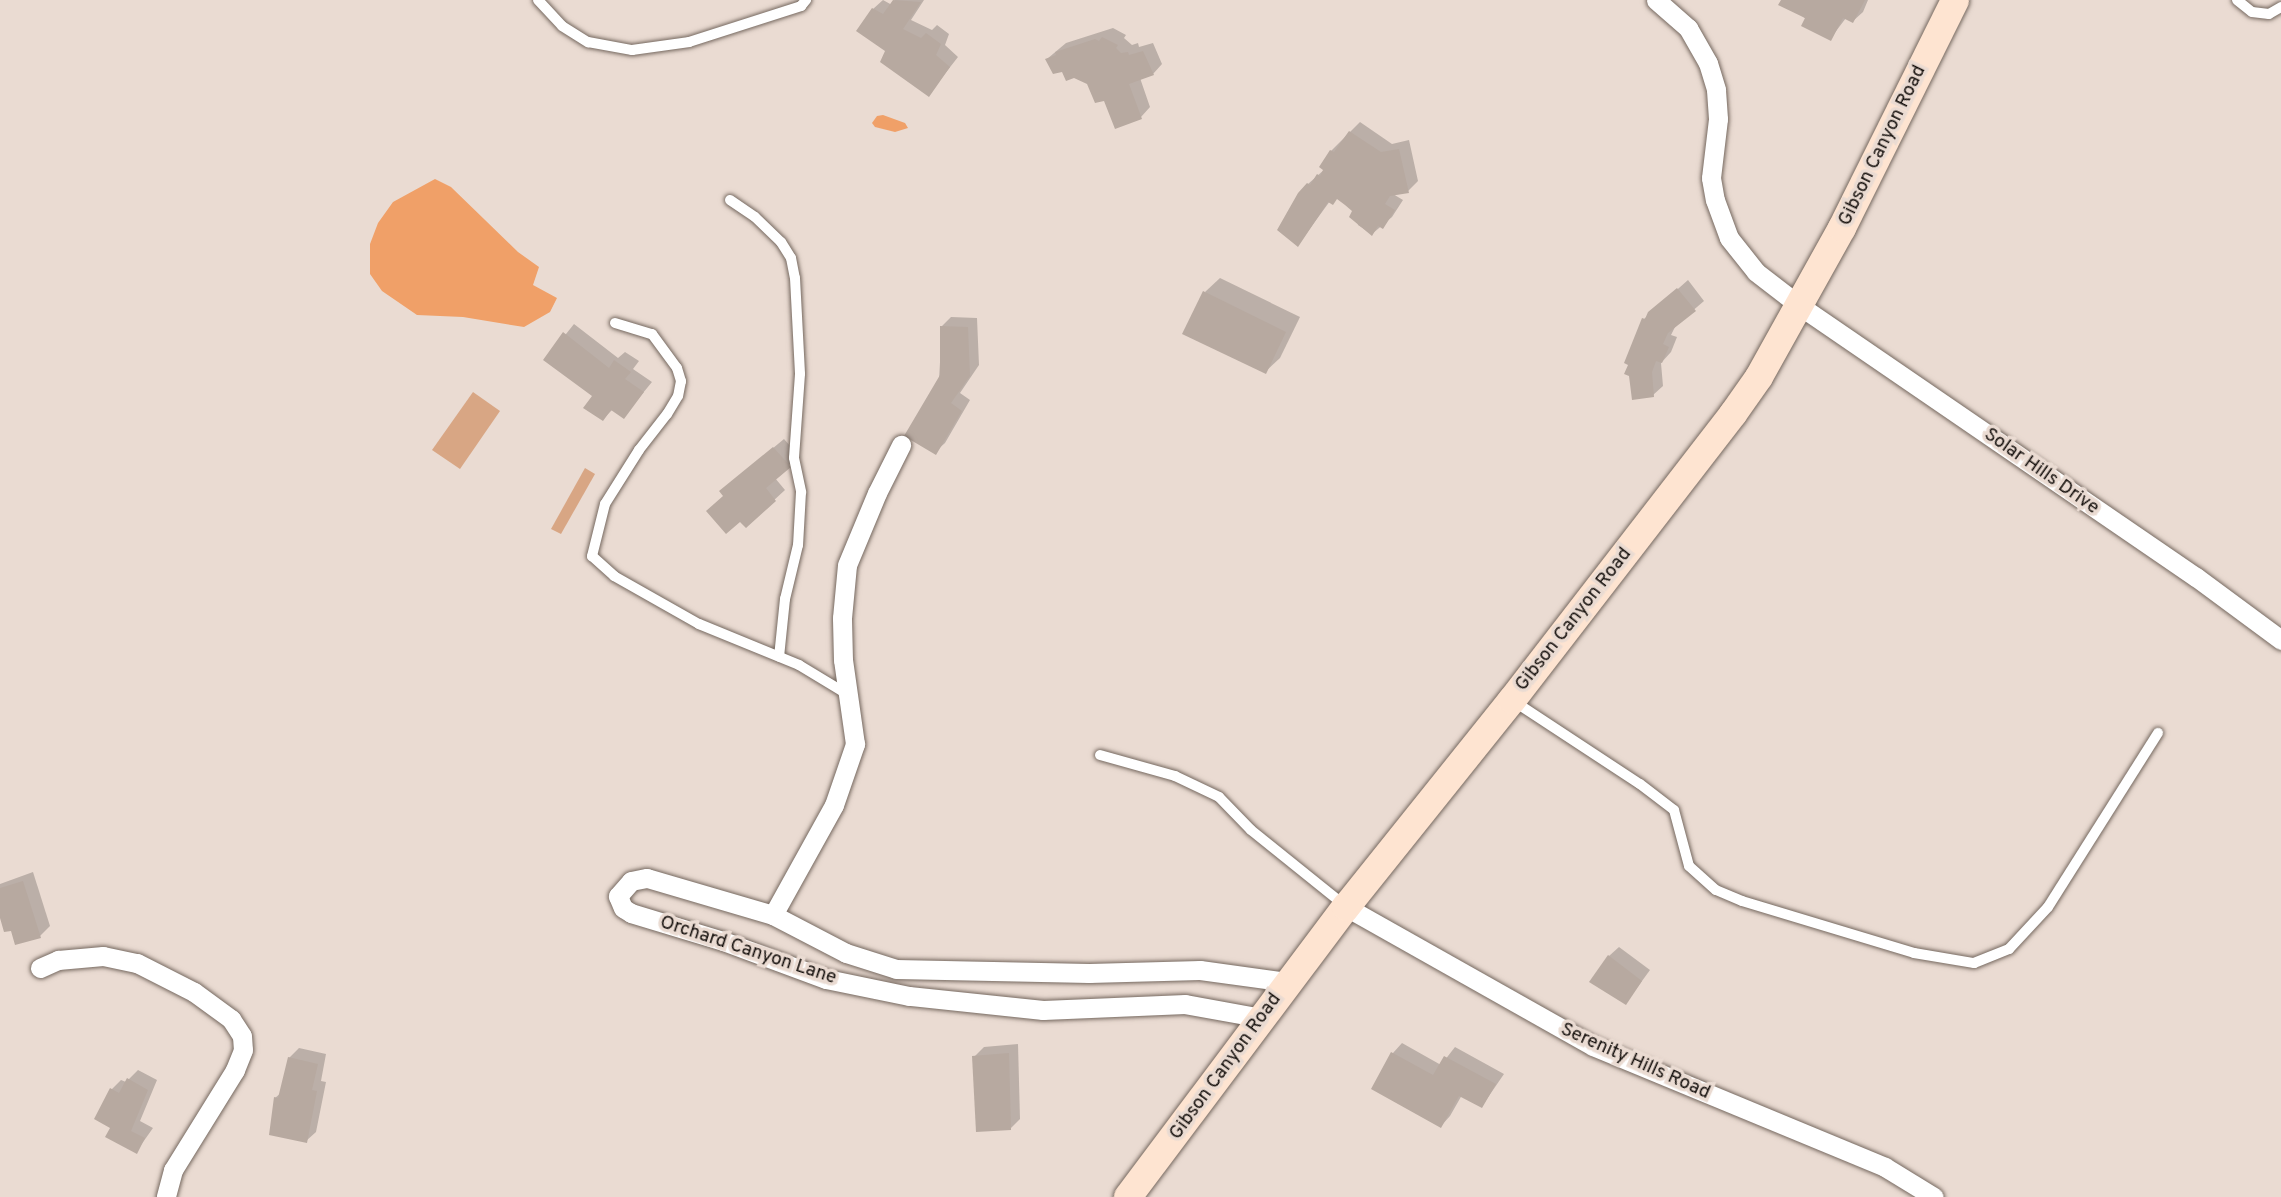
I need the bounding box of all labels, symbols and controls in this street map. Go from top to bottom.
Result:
street label: Gibson Canyon Road [1834,62,1932,230]
street label: Solar Hills Drive [1979,424,2103,520]
street label: Gibson Canyon Road [1511,544,1637,696]
street label: Orchard Canyon Lane [657,912,839,990]
street label: Gibson Canyon Road [1165,989,1287,1145]
street label: Serenity Hills Road [1557,1019,1713,1105]

